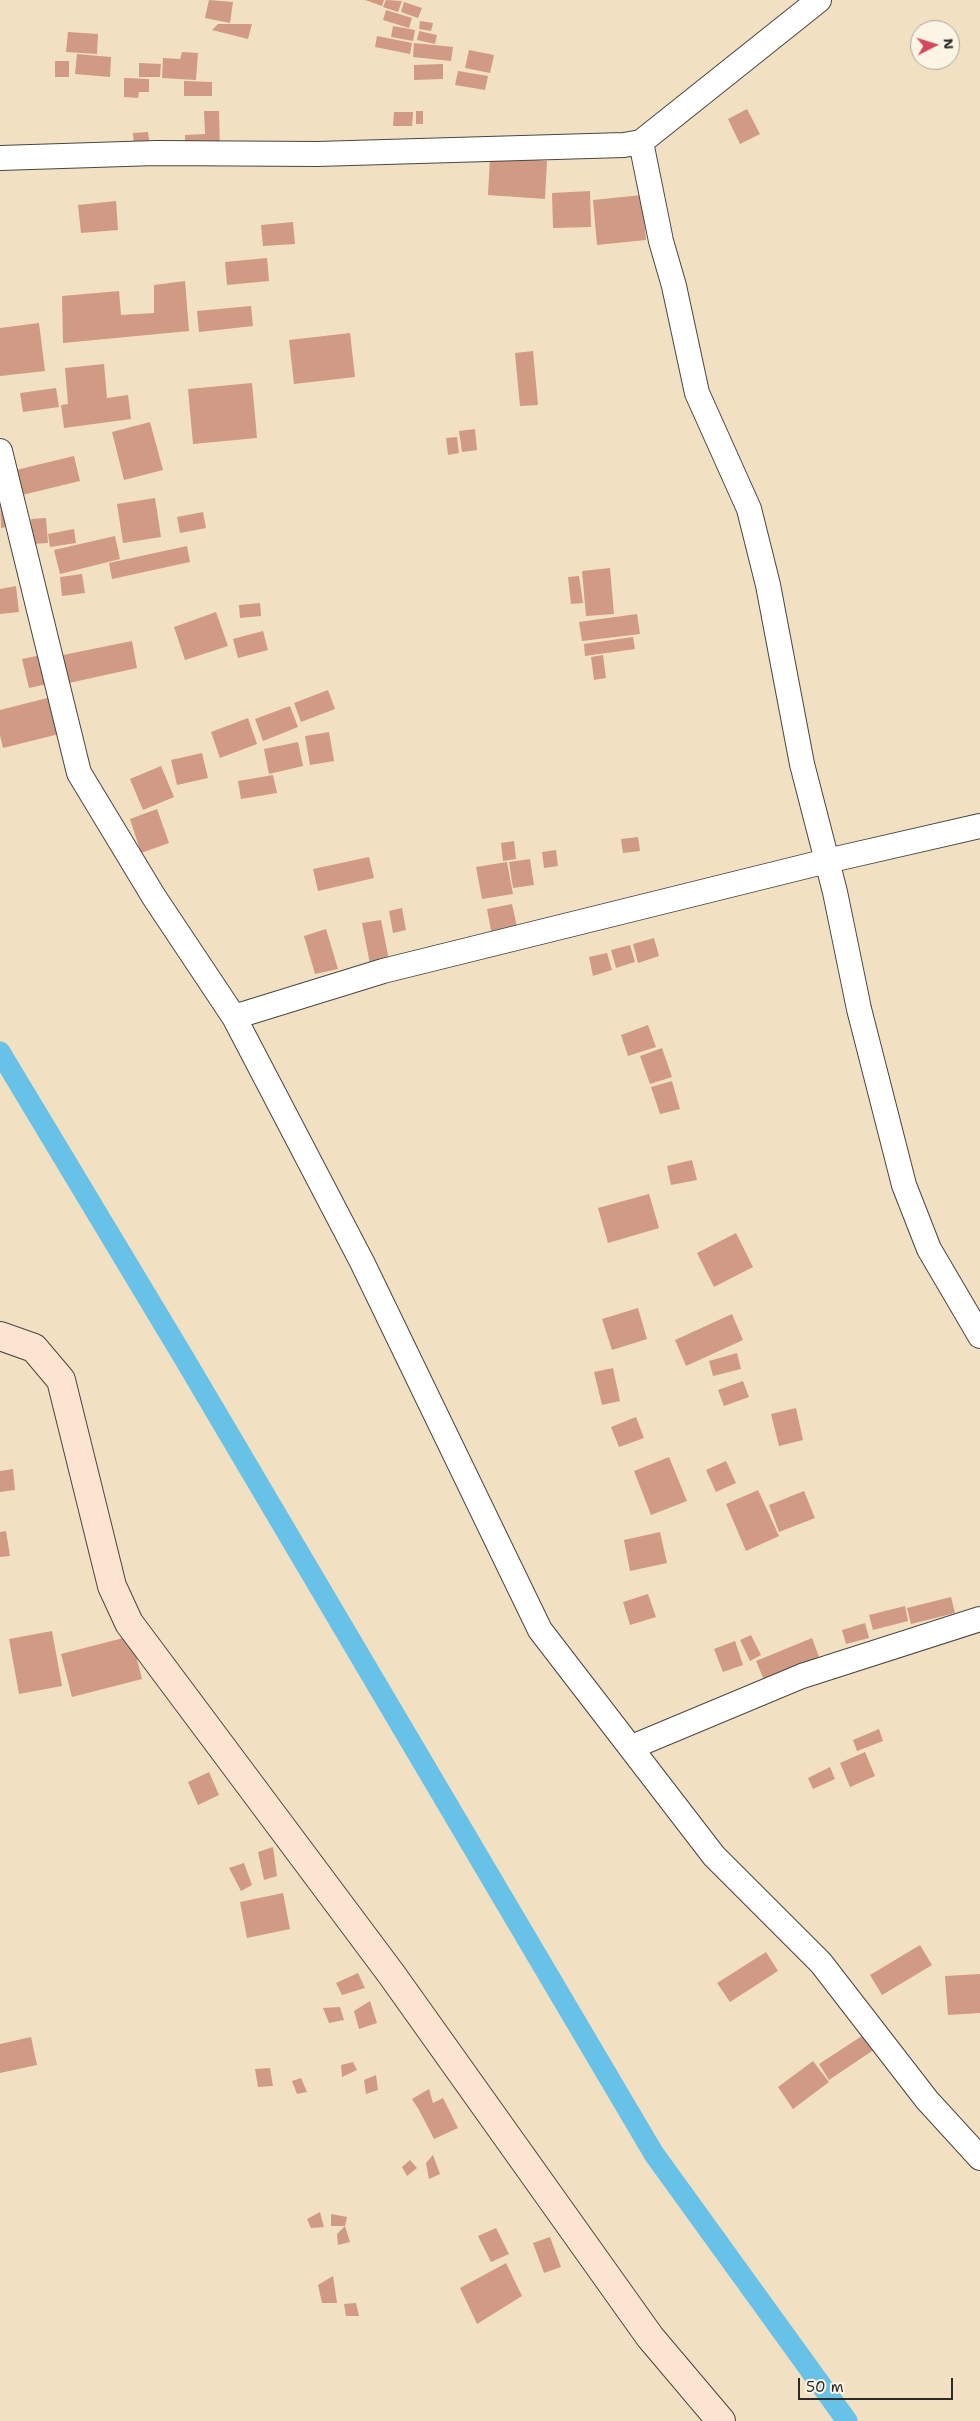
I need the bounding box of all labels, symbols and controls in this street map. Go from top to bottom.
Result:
north arrow [910,20,960,70]
text: N [939,37,958,50]
scale bar [800,2368,955,2400]
text: 50 m [806,2377,844,2397]

